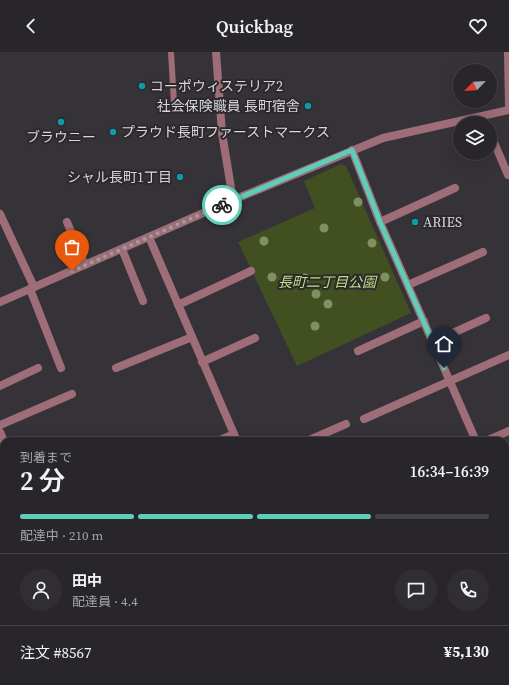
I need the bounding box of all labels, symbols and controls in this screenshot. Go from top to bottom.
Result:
text: Quickbag [216,14,293,39]
icon: back [20,15,42,37]
icon: heart [467,15,489,37]
north arrow [453,64,497,108]
map controls [453,64,497,160]
place label: コーポウィステリア2 [150,76,283,96]
marker: コーポウィステリア2 [137,81,147,91]
place label: 社会保険職員 長町宿舎 [157,96,300,116]
marker: 社会保険職員 長町宿舎 [303,101,313,111]
button: layers [453,116,497,160]
marker: ブラウニー [56,117,66,127]
place label: プラウド長町ファーストマークス [121,122,330,142]
place label: ブラウニー [26,127,96,147]
marker: プラウド長町ファーストマークス [108,127,118,137]
place label: シャル長町1丁目 [67,167,172,187]
marker: シャル長町1丁目 [175,172,185,182]
courier [202,185,242,225]
icon: bike [211,194,233,216]
place label: ARIES [423,212,462,232]
marker: ARIES [410,217,420,227]
pin [55,230,89,271]
icon: bag [61,236,83,258]
park label: 長町二丁目公園 [278,272,378,292]
pin [427,327,461,368]
icon: home [433,333,455,355]
text: 到着まで [20,449,72,466]
text: 16:34–16:39 [410,461,489,482]
text: 2 分 [20,463,65,499]
text: 配達中 · 210 m [20,527,103,544]
button: person [20,569,62,611]
button: chat [395,569,437,611]
button: phone [447,569,489,611]
text: 田中 [72,570,102,591]
text: 配達員 · 4.4 [72,593,138,610]
text: ¥5,130 [444,641,489,662]
text: 注文 #8567 [20,642,91,663]

